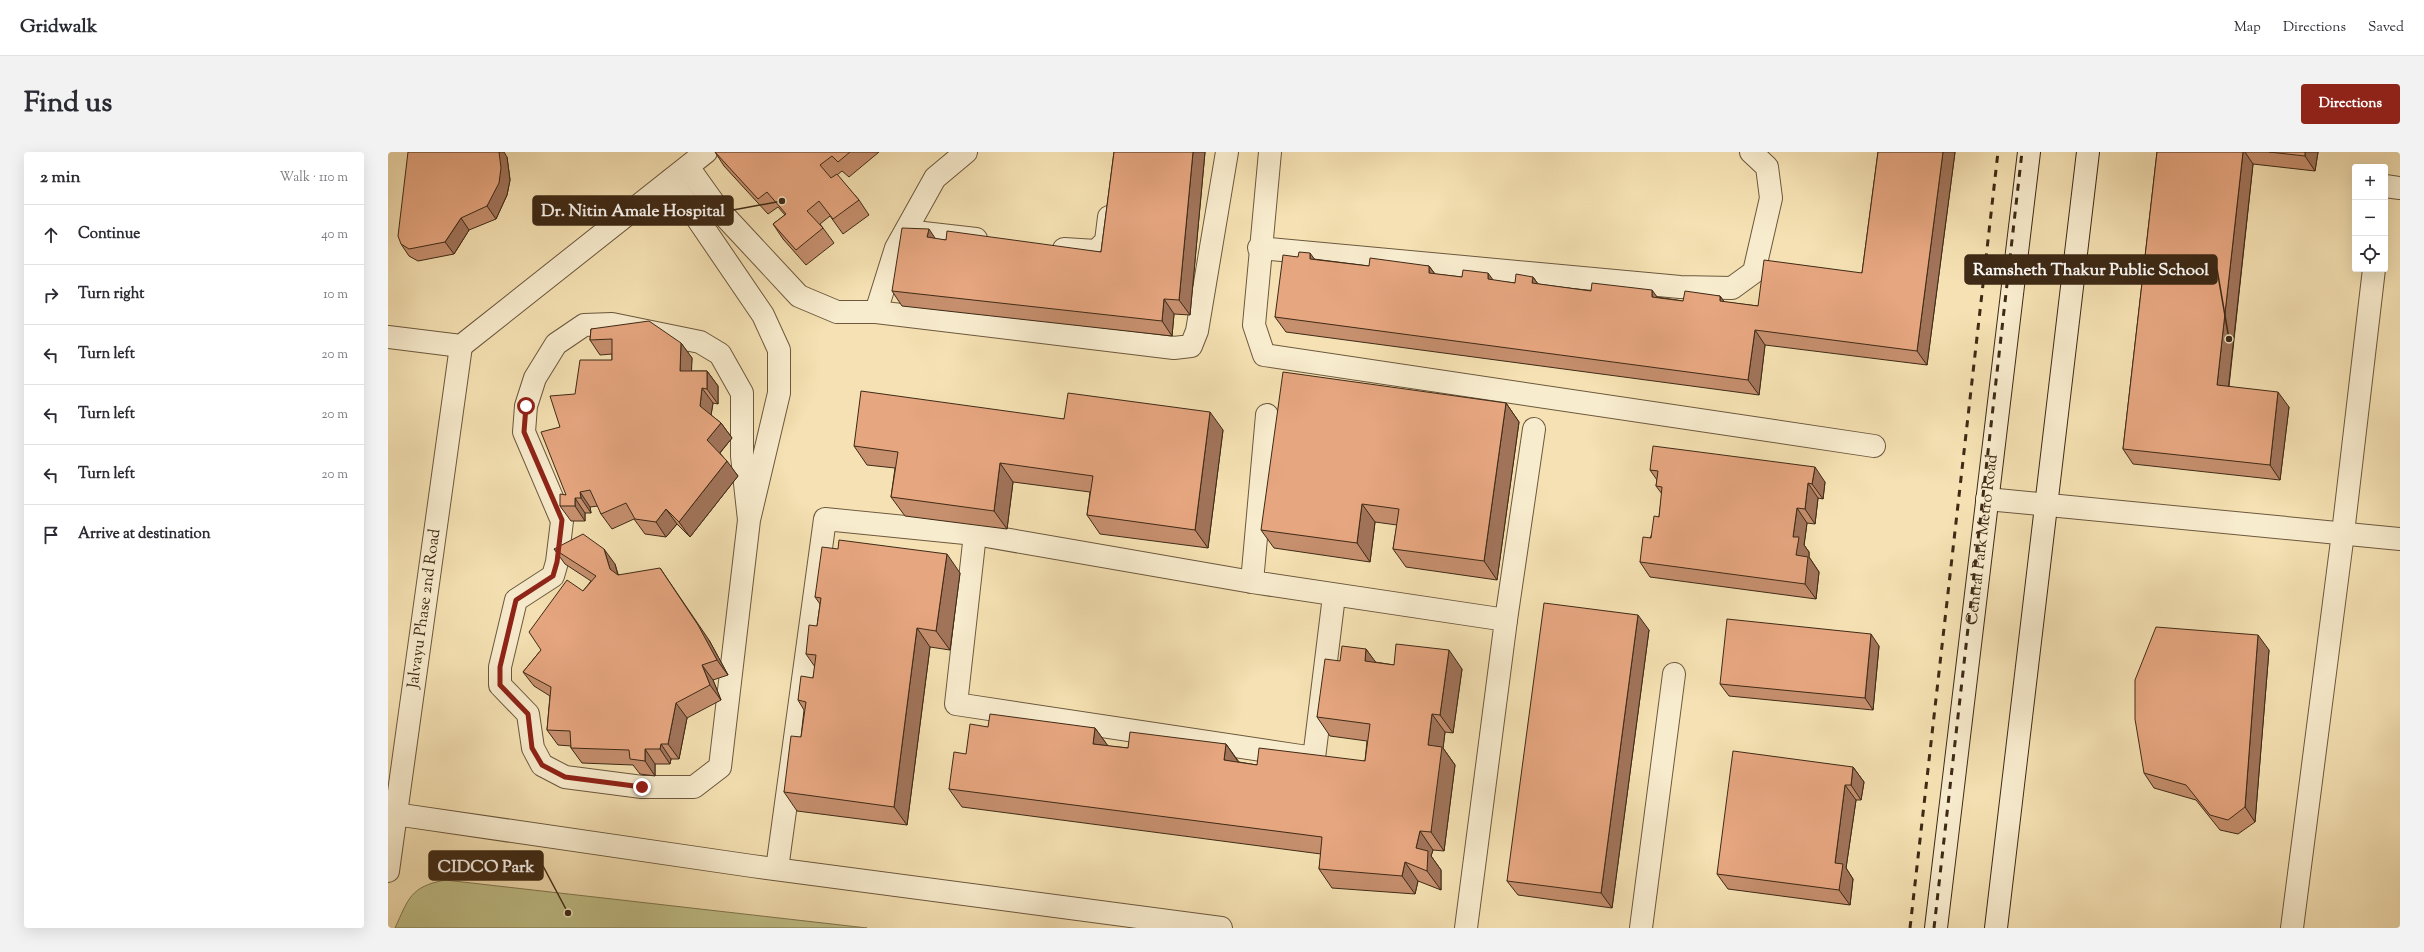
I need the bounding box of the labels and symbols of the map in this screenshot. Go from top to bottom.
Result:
callout: Dr. Nitin Amale Hospital [533,196,733,225]
text: Dr. Nitin Amale Hospital [541,200,725,224]
callout: Ramsheth Thakur Public School [1965,255,2217,284]
text: Ramsheth Thakur Public School [1973,259,2209,283]
route start [517,397,535,415]
street label: Central Park Metro Road [1961,453,2004,626]
street label: Jalvayu Phase 2nd Road [402,527,447,691]
route end [633,778,651,796]
callout: CIDCO Park [429,851,543,880]
text: CIDCO Park [437,856,535,880]

